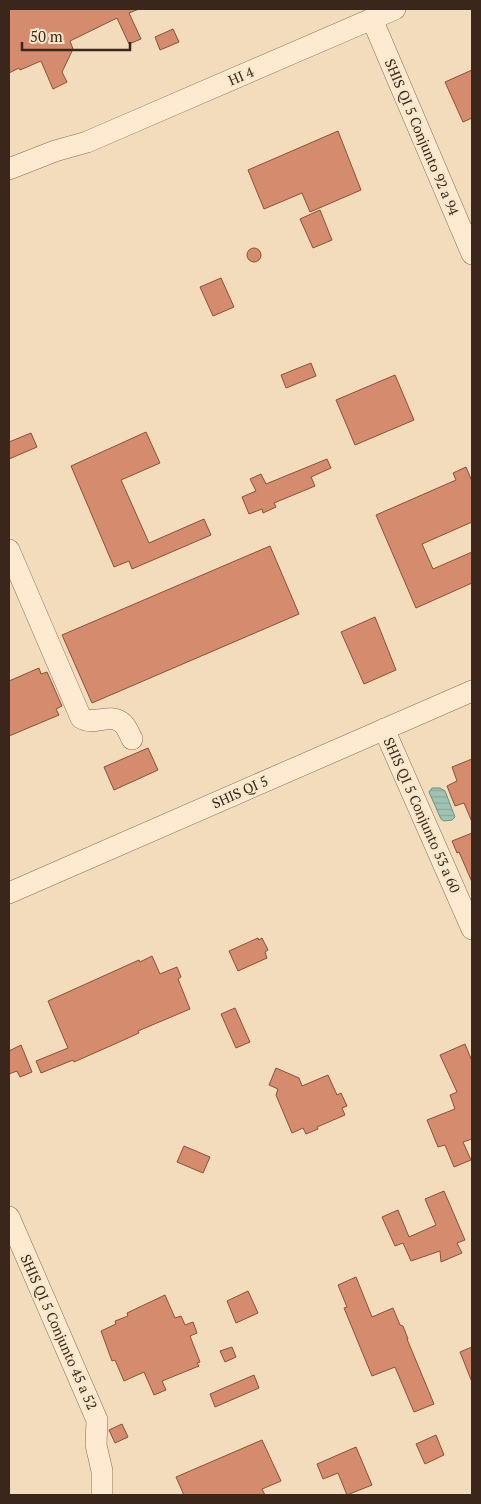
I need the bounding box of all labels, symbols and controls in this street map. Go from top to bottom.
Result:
scale bar [22,20,130,52]
text: 50 m [30,26,63,46]
street label: SHIS QI 5 Conjunto 92 a 94 [381,56,464,218]
street label: HI 4 [225,62,257,89]
street label: SHIS QI 5 Conjunto 53 a 60 [380,734,465,896]
street label: SHIS QI 5 [209,771,271,812]
street label: SHIS QI 5 Conjunto 45 a 52 [17,1251,102,1413]

